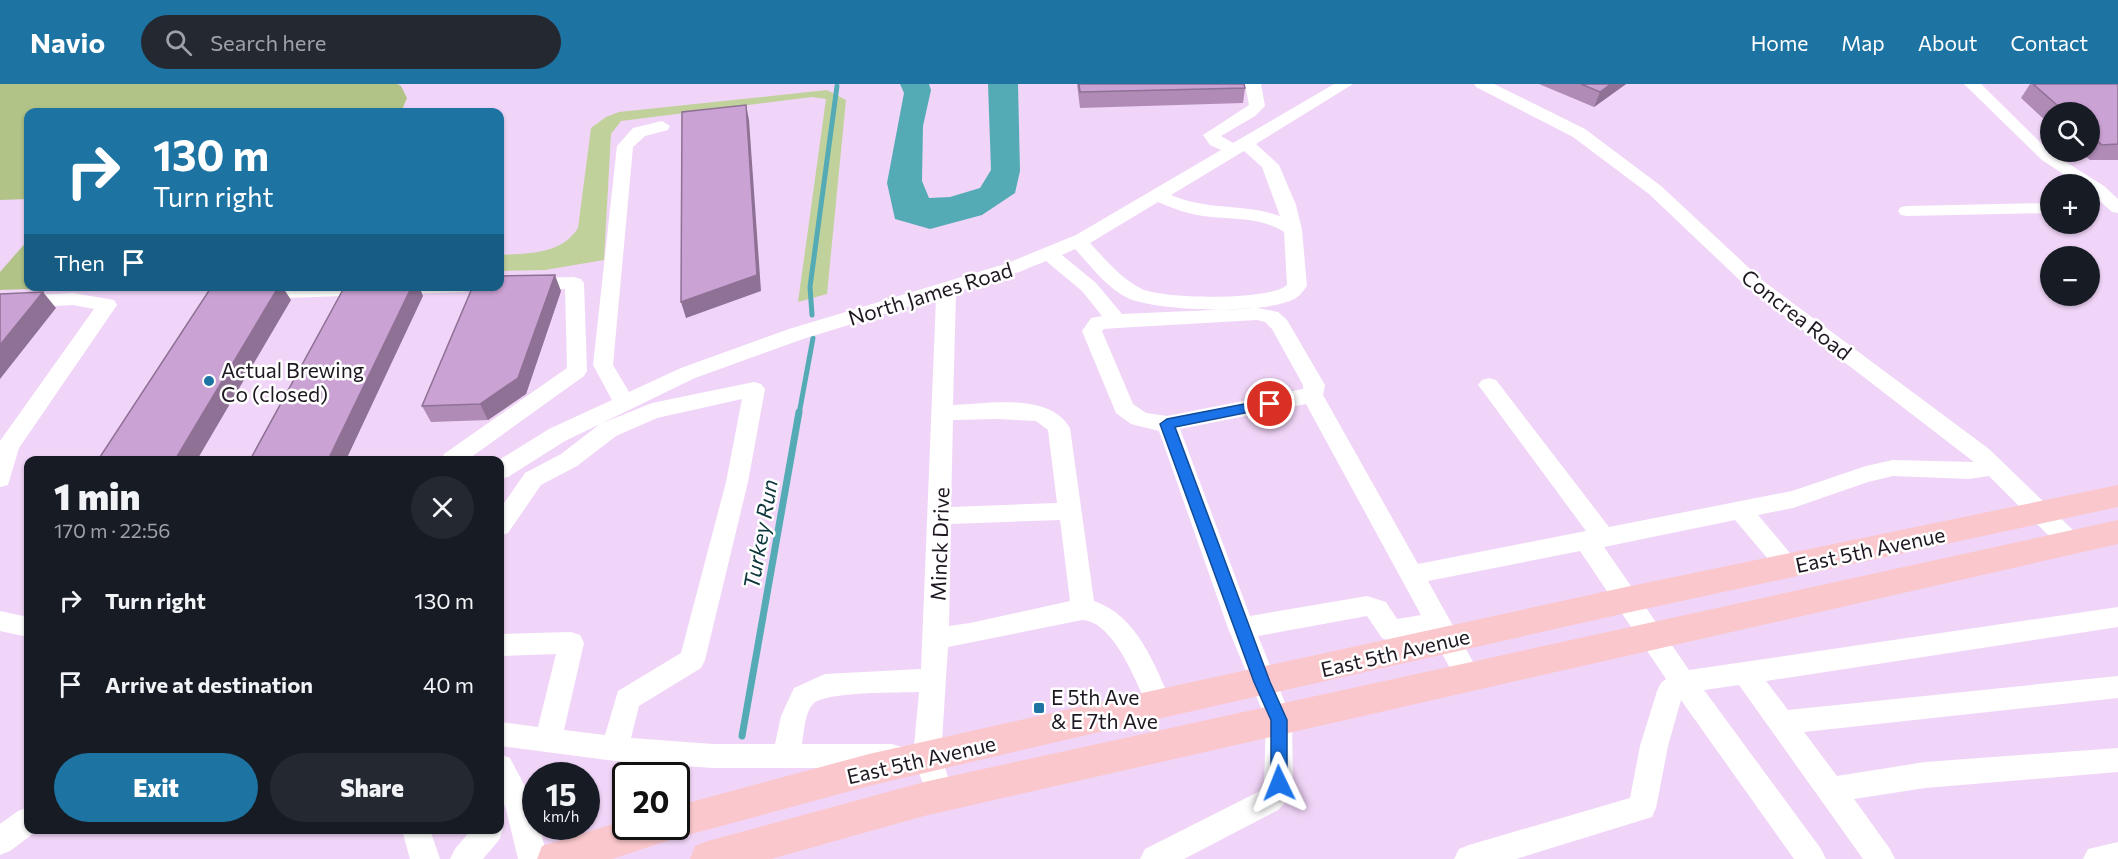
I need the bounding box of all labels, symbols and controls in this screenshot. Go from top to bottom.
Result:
search box [141,15,561,69]
text: Navio [30,25,105,59]
icon: search [162,26,195,59]
text: Search here [210,29,326,56]
text: Home [1751,30,1808,55]
text: Map [1841,30,1885,55]
text: About [1918,30,1977,55]
text: Contact [2010,30,2088,55]
map controls [2040,102,2100,306]
button: search [2040,102,2100,162]
text: 130 m [153,128,269,180]
icon: right [54,132,132,210]
button: + [2040,174,2100,234]
text: Turn right [153,180,273,213]
icon: arrive [117,246,150,279]
button: − [2040,246,2100,306]
text: Then [54,249,105,276]
street label: North James Road [845,256,1015,330]
street label: Concrea Road [1737,263,1857,365]
place label: Actual Brewing Co (closed) [221,357,364,406]
marker: Actual Brewing Co (closed) [202,374,216,388]
pin [1244,378,1295,429]
icon: arrive [1253,387,1286,420]
text: 1 min [54,473,140,517]
button: close [411,476,474,539]
water label: Turkey Run [737,477,783,591]
street label: Minck Drive [925,487,953,601]
text: 170 m · 22:56 [54,518,170,542]
street label: East 5th Avenue [1793,521,1947,577]
icon: right [54,584,87,617]
text: Turn right [105,587,206,614]
text: 130 m [414,587,474,614]
street label: East 5th Avenue [1318,623,1472,681]
icon: arrive [54,668,87,701]
text: Arrive at destination [105,671,313,698]
text: 40 m [423,671,474,698]
place label: E 5th Ave & E 7th Ave [1051,684,1158,733]
marker: E 5th Ave & E 7th Ave [1032,701,1046,715]
street label: East 5th Avenue [844,730,998,788]
position arrow [1247,751,1311,815]
button: Exit [54,753,258,822]
button: Share [270,753,474,822]
speed limit sign: 20 [612,762,690,840]
text: 15 [545,775,577,812]
text: km/h [543,807,579,825]

